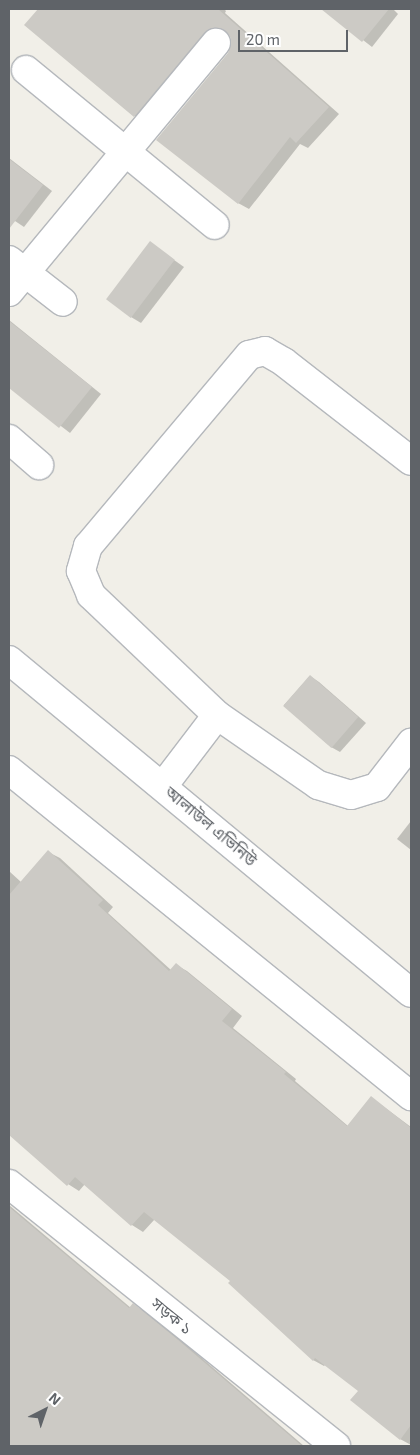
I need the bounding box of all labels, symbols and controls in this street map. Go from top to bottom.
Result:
scale bar [240,20,350,52]
text: 20 m [246,30,280,48]
street label: আলাউল এভিনিউ [161,782,261,870]
street label: সড়ক ১ [148,1294,196,1338]
north arrow [20,1385,70,1435]
text: N [46,1389,65,1408]

